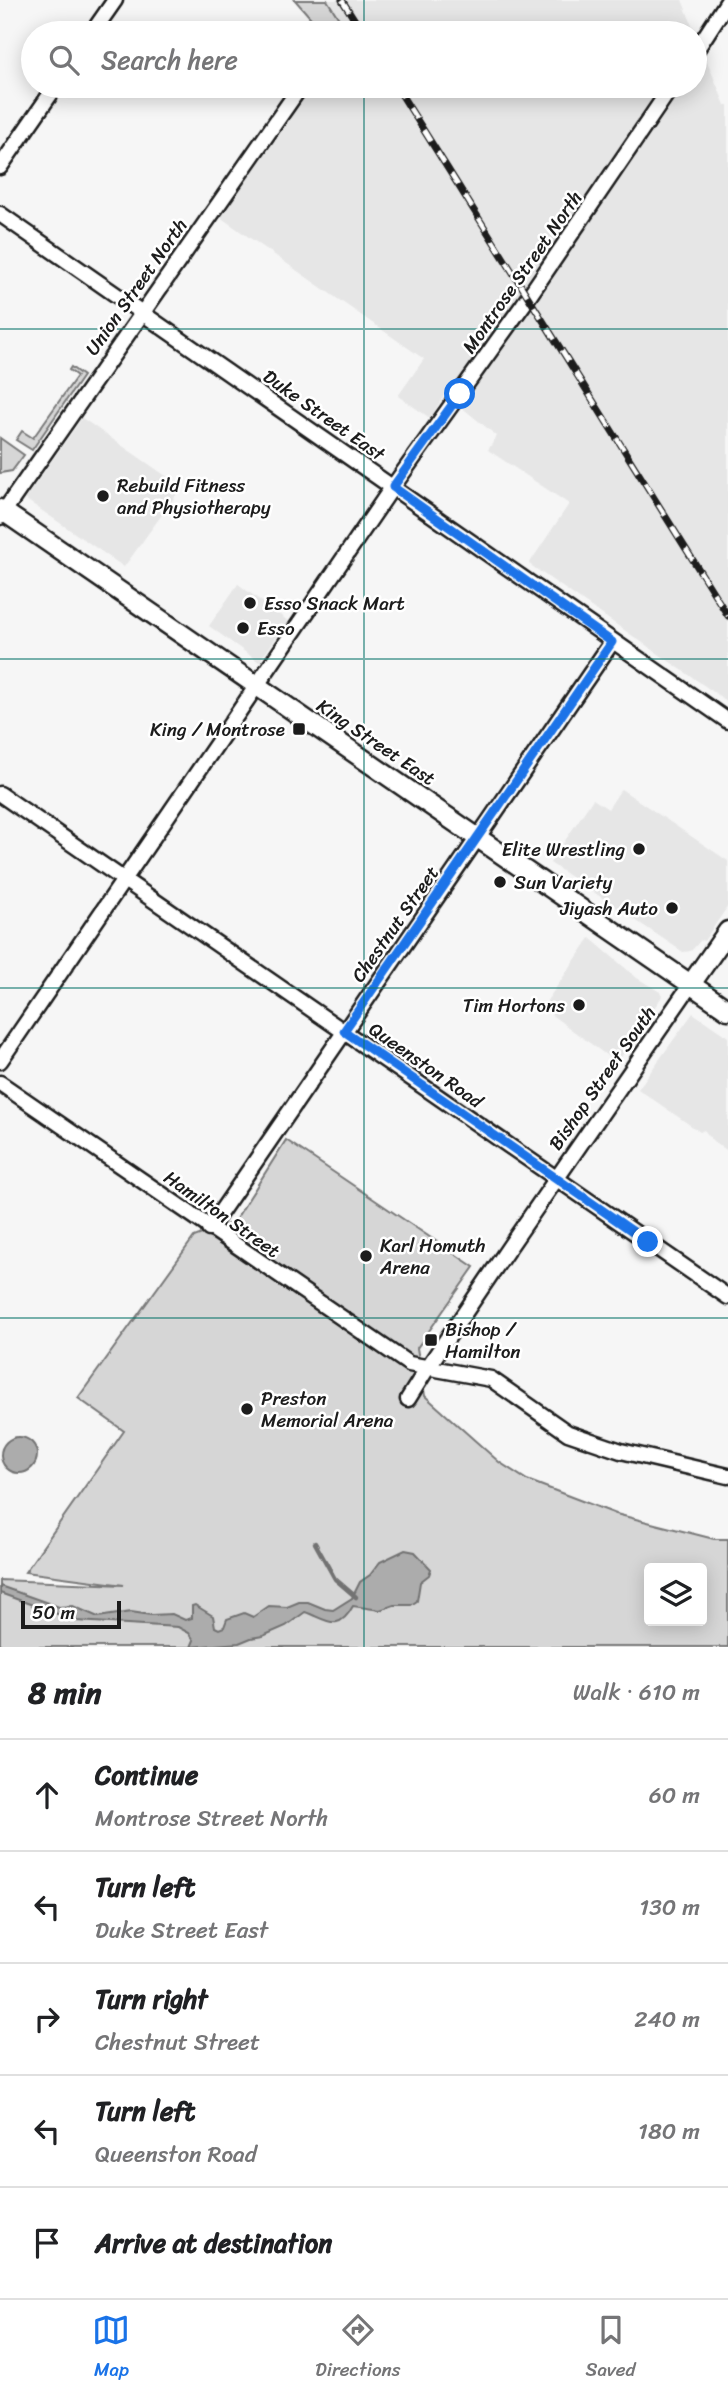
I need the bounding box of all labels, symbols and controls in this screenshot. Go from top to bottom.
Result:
search box [21,21,707,98]
text: Search here [101,37,238,83]
icon: search [45,41,83,79]
street label: Montrose Street North [453,184,591,360]
street label: Union Street North [76,211,196,363]
street label: Duke Street East [256,360,393,470]
route start [444,378,475,409]
place label: Rebuild Fitness and Physiotherapy [117,469,271,524]
marker: Rebuild Fitness and Physiotherapy [95,488,111,504]
place label: Esso Snack Mart [264,587,405,620]
marker: Esso Snack Mart [242,595,258,611]
place label: Esso [257,612,295,645]
marker: Esso [235,620,251,636]
street label: King Street East [310,690,442,794]
place label: King / Montrose [150,713,285,746]
marker: King / Montrose [291,721,307,737]
place label: Elite Wrestling [502,833,625,866]
marker: Elite Wrestling [631,841,647,857]
street label: Chestnut Street [342,859,448,989]
place label: Sun Variety [514,866,613,899]
marker: Sun Variety [492,874,508,890]
place label: Jiyash Auto [559,892,658,925]
marker: Jiyash Auto [664,900,680,916]
place label: Tim Hortons [463,989,565,1022]
marker: Tim Hortons [571,997,587,1013]
street label: Bishop Street South [540,999,664,1157]
street label: Queenston Road [362,1013,491,1117]
street label: Hamilton Street [157,1161,287,1267]
route end [632,1226,663,1257]
place label: Karl Homuth Arena [379,1229,485,1284]
marker: Karl Homuth Arena [358,1248,374,1264]
place label: Bishop / Hamilton [445,1313,521,1368]
marker: Bishop / Hamilton [423,1332,439,1348]
place label: Preston Memorial Arena [261,1382,394,1437]
marker: Preston Memorial Arena [239,1401,255,1417]
map controls [644,1563,707,1626]
button: layers [644,1563,707,1626]
text: 50 m [32,1596,75,1629]
scale bar [21,1598,121,1630]
text: 8 min [28,1666,101,1720]
text: Walk · 610 m [573,1672,700,1713]
text: Continue [95,1752,198,1798]
text: 60 m [649,1775,700,1816]
icon: ahead [28,1776,66,1814]
text: Montrose Street North [95,1798,328,1839]
text: Turn left [95,1864,195,1910]
text: 130 m [639,1887,700,1928]
icon: left [28,1888,66,1926]
text: Duke Street East [95,1910,268,1951]
text: Turn right [95,1976,208,2022]
text: 240 m [634,1999,700,2040]
icon: right [28,2000,66,2038]
text: Chestnut Street [95,2022,260,2063]
text: Turn left [95,2088,195,2134]
text: 180 m [638,2111,700,2152]
icon: left [28,2112,66,2150]
text: Queenston Road [95,2134,257,2175]
text: Arrive at destination [95,2220,332,2266]
icon: arrive [28,2224,66,2262]
tab: Map [92,2311,130,2386]
tab: Directions [315,2311,401,2386]
tab: Saved [585,2311,636,2386]

